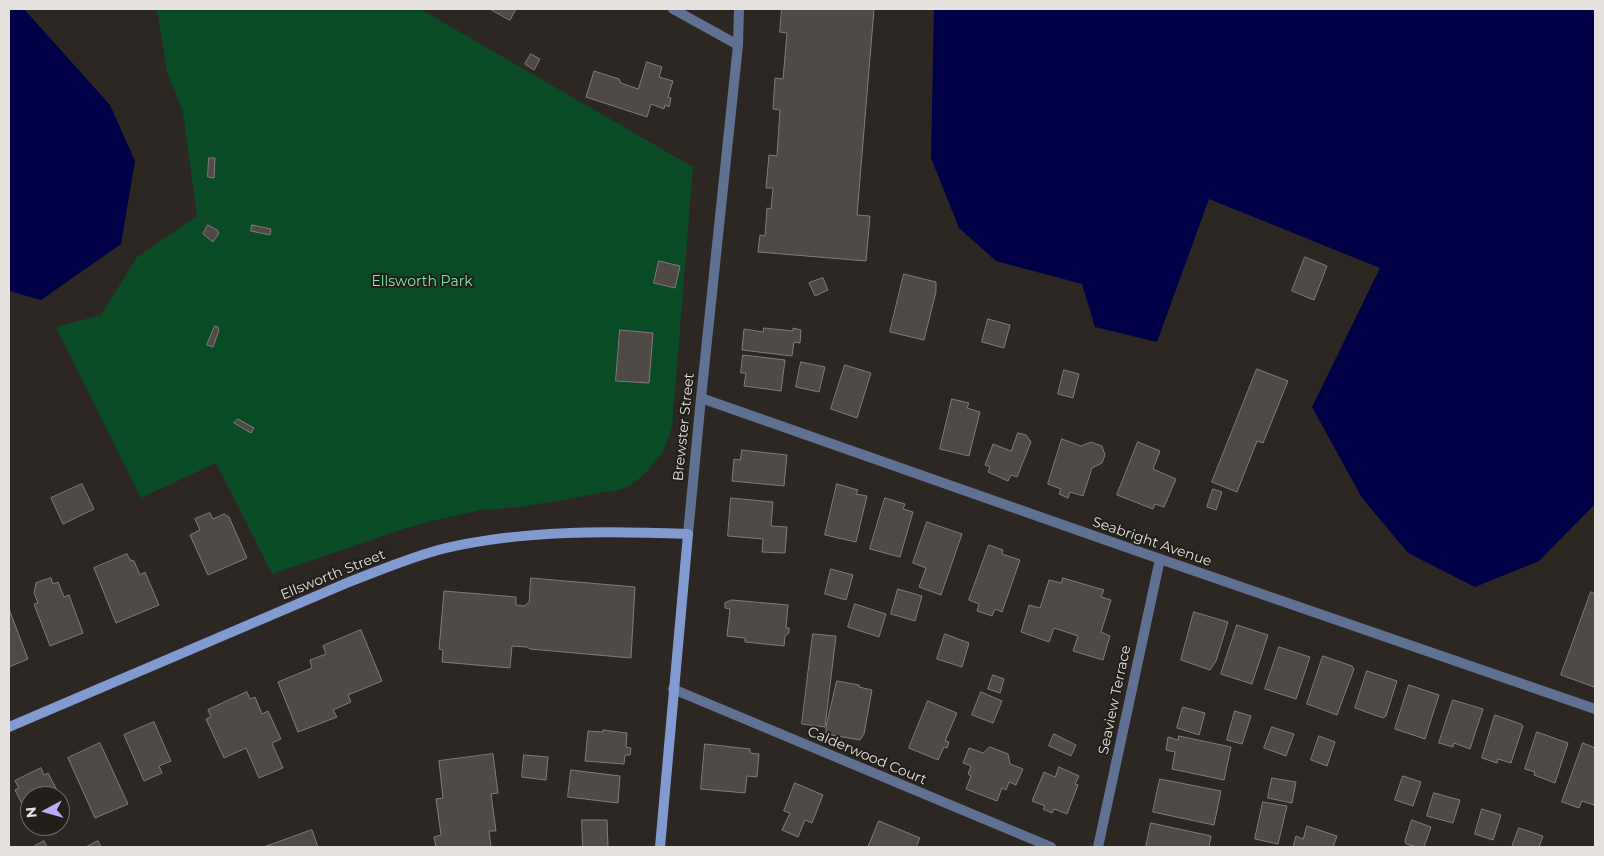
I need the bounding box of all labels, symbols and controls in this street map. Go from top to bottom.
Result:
park label: Ellsworth Park [371,274,473,290]
street label: Brewster Street [670,372,698,482]
street label: Seabright Avenue [1090,514,1214,570]
street label: Ellsworth Street [278,546,388,604]
street label: Seaview Terrace [1095,644,1135,756]
street label: Calderwood Court [805,723,929,789]
north arrow [20,786,70,836]
text: N [22,806,41,819]

